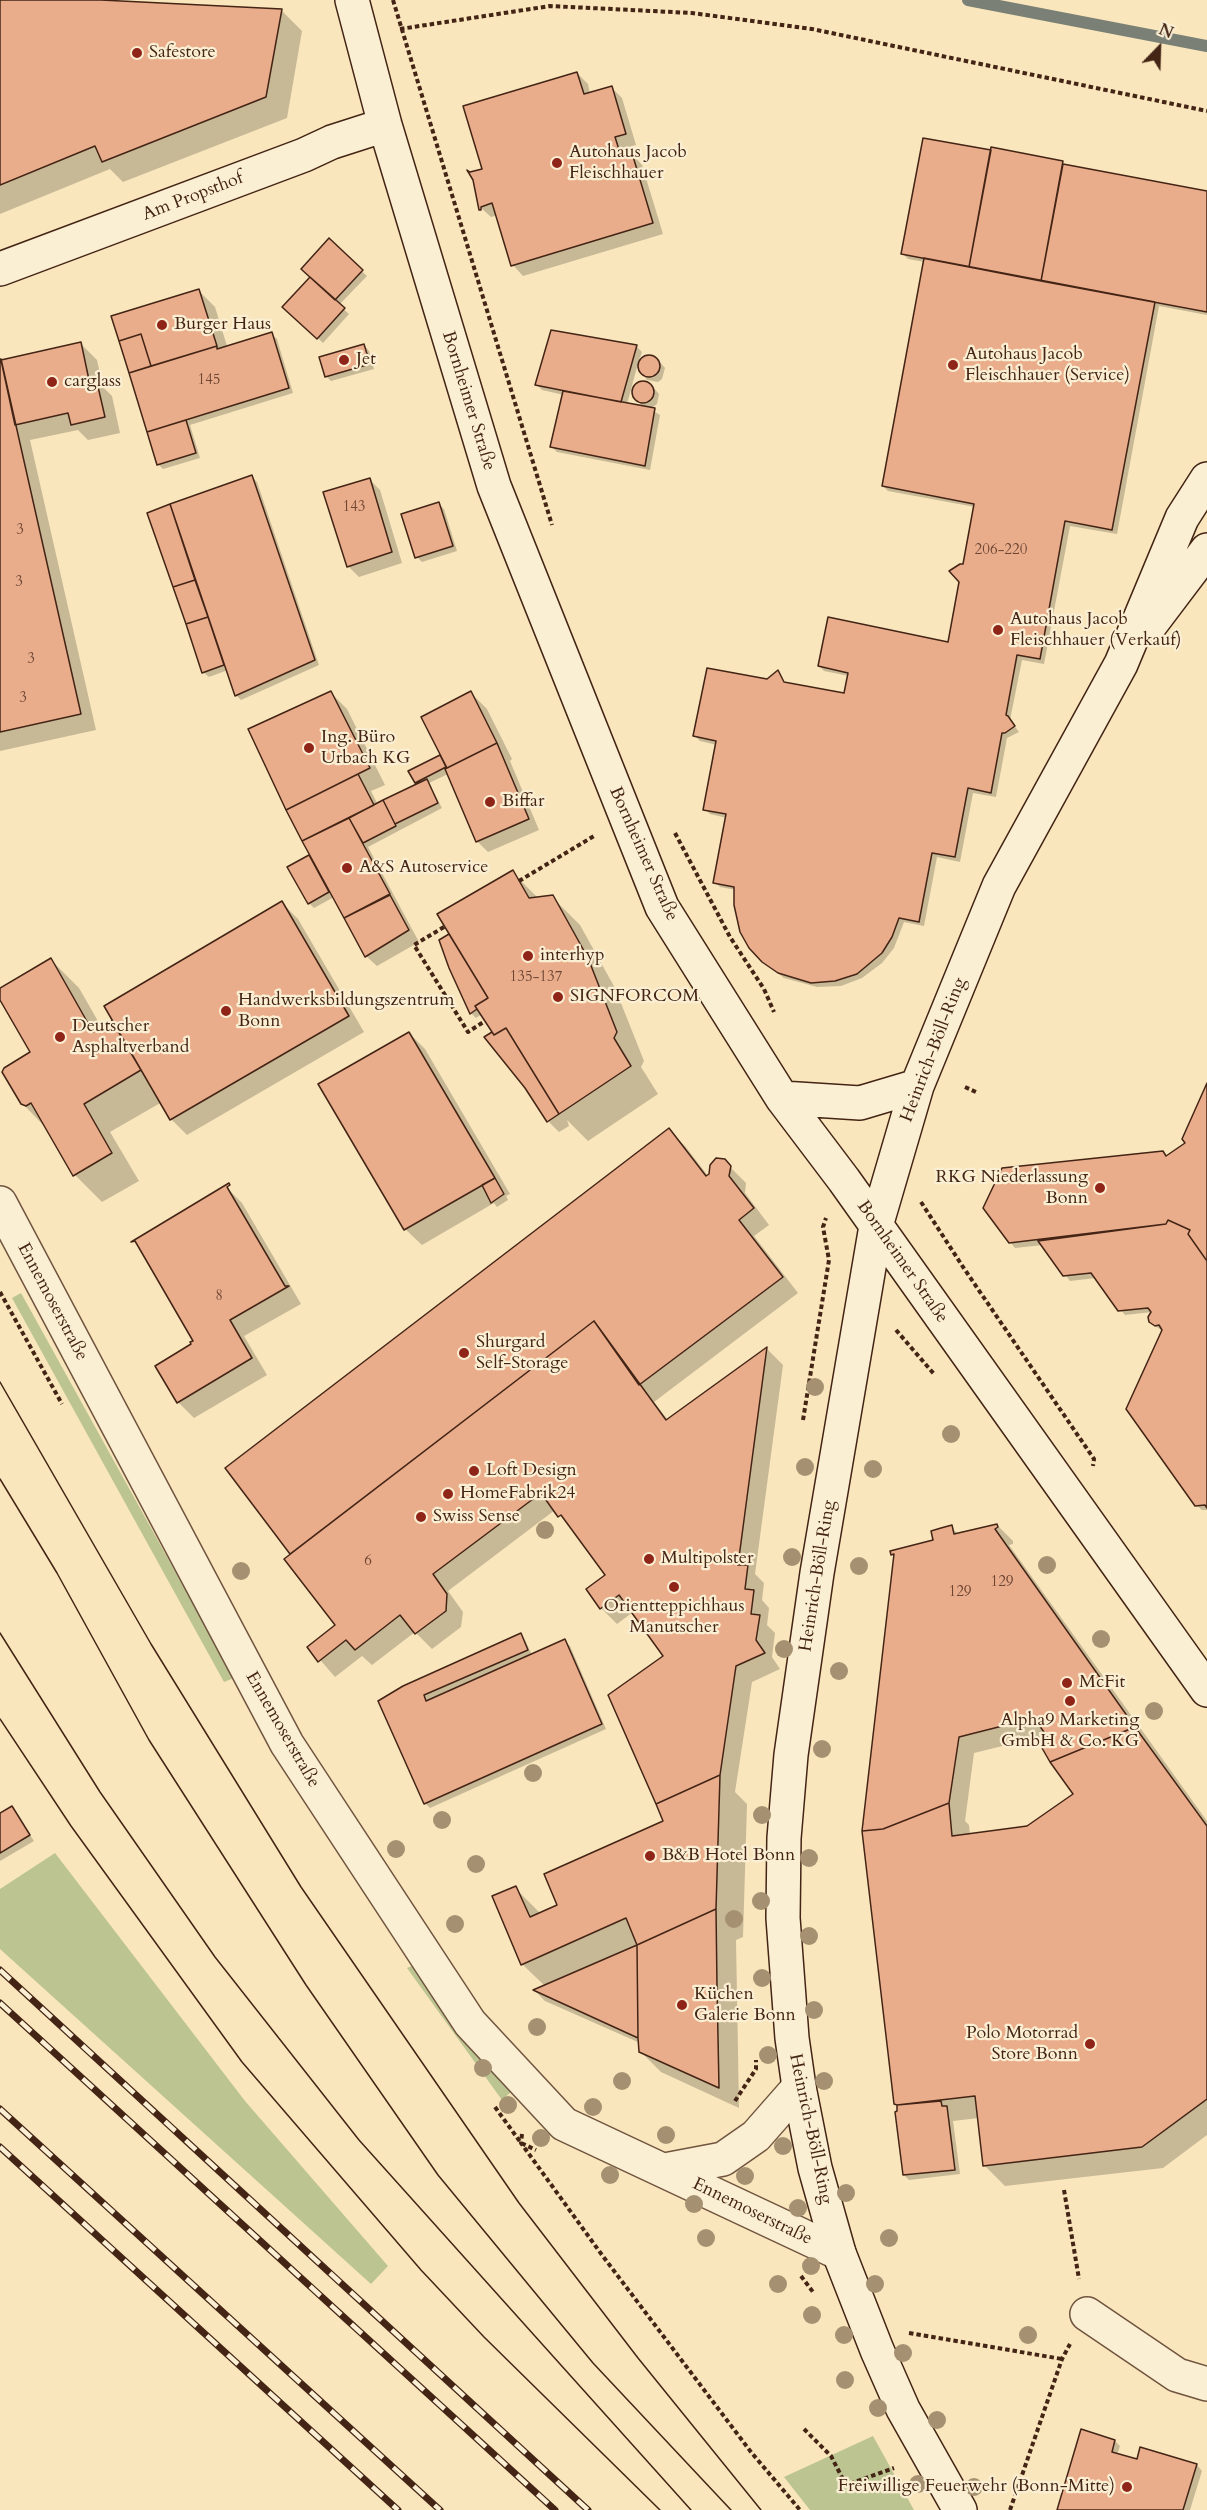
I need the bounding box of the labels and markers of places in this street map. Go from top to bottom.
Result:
place label: Safestore [149,42,216,64]
marker: Safestore [130,46,144,60]
place label: Autohaus Jacob Fleischhauer [569,142,687,184]
marker: Autohaus Jacob Fleischhauer [550,156,564,170]
place label: Burger Haus [174,314,271,336]
marker: Burger Haus [155,318,169,332]
place label: Autohaus Jacob Fleischhauer (Service) [965,344,1130,386]
place label: Jet [356,349,376,371]
marker: Jet [337,353,351,367]
marker: Autohaus Jacob Fleischhauer (Service) [946,358,960,372]
place label: carglass [64,371,121,393]
marker: carglass [45,375,59,389]
place label: Autohaus Jacob Fleischhauer (Verkauf) [1010,609,1181,652]
marker: Autohaus Jacob Fleischhauer (Verkauf) [991,623,1005,637]
place label: Ing. Büro Urbach KG [321,727,410,770]
marker: Ing. Büro Urbach KG [302,741,316,755]
place label: Biffar [502,791,544,813]
marker: Biffar [483,795,497,809]
place label: A&S Autoservice [359,857,488,879]
marker: A&S Autoservice [340,861,354,875]
place label: interhyp [540,945,605,967]
marker: interhyp [521,949,535,963]
place label: SIGNFORCOM [570,986,699,1008]
place label: Handwerksbildungszentrum Bonn [238,990,454,1032]
marker: SIGNFORCOM [551,990,565,1004]
marker: Handwerksbildungszentrum Bonn [219,1004,233,1018]
place label: Deutscher Asphaltverband [72,1016,189,1058]
marker: Deutscher Asphaltverband [53,1030,67,1044]
place label: RKG Niederlassung Bonn [936,1167,1088,1210]
marker: RKG Niederlassung Bonn [1093,1181,1107,1195]
place label: Shurgard Self-Storage [476,1332,568,1374]
marker: Shurgard Self-Storage [457,1346,471,1360]
place label: Loft Design [486,1460,577,1482]
marker: Loft Design [467,1464,481,1478]
place label: HomeFabrik24 [460,1483,576,1505]
marker: HomeFabrik24 [441,1487,455,1501]
place label: Swiss Sense [433,1506,520,1528]
marker: Swiss Sense [414,1510,428,1524]
place label: Multipolster [661,1548,753,1570]
marker: Multipolster [642,1552,656,1566]
marker: Orientteppichhaus Manutscher [667,1580,681,1594]
place label: Orientteppichhaus Manutscher [603,1596,745,1638]
place label: McFit [1079,1672,1125,1694]
marker: McFit [1060,1676,1074,1690]
marker: Alpha9 Marketing GmbH & Co. KG [1063,1694,1077,1708]
place label: Alpha9 Marketing GmbH & Co. KG [1001,1710,1139,1752]
place label: B&B Hotel Bonn [662,1845,795,1867]
marker: B&B Hotel Bonn [643,1849,657,1863]
place label: Küchen Galerie Bonn [694,1984,796,2026]
marker: Küchen Galerie Bonn [675,1998,689,2012]
place label: Polo Motorrad Store Bonn [966,2023,1078,2066]
marker: Polo Motorrad Store Bonn [1083,2037,1097,2051]
place label: Freiwillige Feuerwehr (Bonn-Mitte) [838,2476,1115,2498]
marker: Freiwillige Feuerwehr (Bonn-Mitte) [1120,2480,1134,2494]

